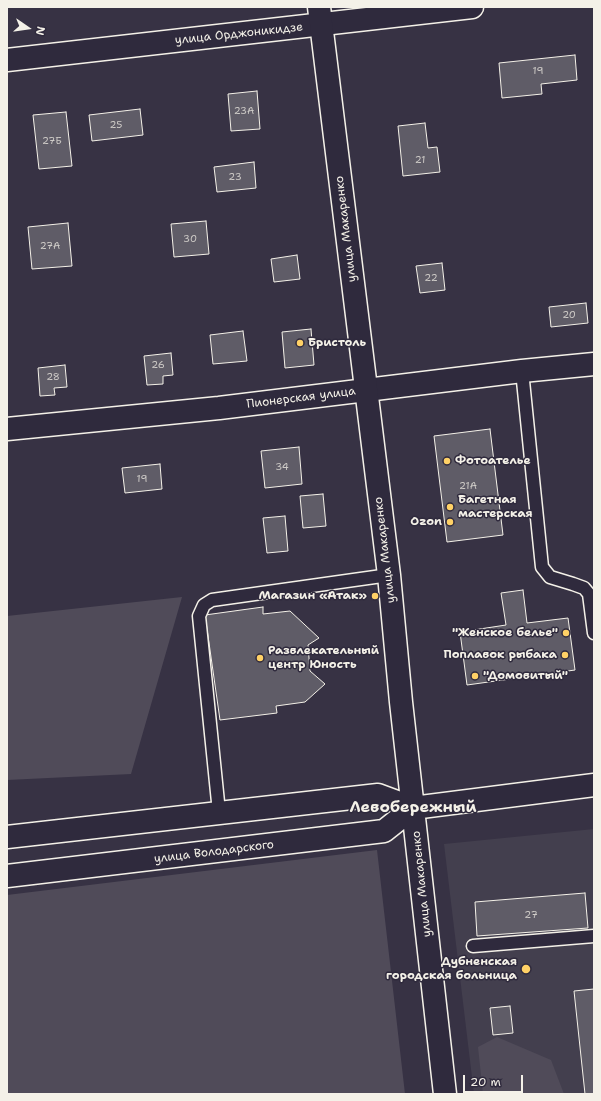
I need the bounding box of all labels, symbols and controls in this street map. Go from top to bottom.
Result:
north arrow [8,8,48,48]
street label: улица Орджоникидзе [174,20,304,48]
text: N [32,25,48,37]
house number: 19 [533,65,543,77]
house number: 23А [234,105,254,117]
house number: 25 [110,119,122,131]
house number: 27Б [42,135,62,147]
house number: 21 [415,154,425,166]
house number: 23 [228,171,242,183]
street label: улица Макаренко [332,175,360,283]
house number: 30 [183,233,197,245]
house number: 27А [40,240,60,252]
house number: 22 [424,272,438,284]
house number: 20 [562,309,576,321]
place label: Бристоль [308,336,366,350]
marker: Бристоль [295,338,305,348]
house number: 26 [151,359,165,371]
house number: 28 [46,371,60,383]
street label: Пионерская улица [246,384,356,412]
place label: Фотоателье [455,454,531,468]
marker: Фотоателье [442,456,452,466]
house number: 34 [275,461,289,473]
house number: 19 [137,473,147,485]
house number: 21А [459,480,477,492]
place label: Багетная мастерская [458,493,533,521]
street label: улица Макаренко [371,496,399,604]
marker: Багетная мастерская [445,502,455,512]
place label: Ozon [410,515,442,529]
marker: Ozon [445,517,455,527]
place label: Магазин «Атак» [258,589,367,603]
marker: Магазин «Атак» [370,591,380,601]
place label: "Женское белье" [452,626,558,640]
marker: "Женское белье" [561,628,571,638]
place label: Развлекательный центр Юность [268,644,379,672]
place label: Поплавок рыбака [443,648,557,662]
marker: Поплавок рыбака [560,650,570,660]
marker: Развлекательный центр Юность [255,653,265,663]
place label: "Домовитый" [483,669,568,683]
marker: "Домовитый" [470,671,480,681]
district label: Левобережный [349,798,477,818]
street label: улица Макаренко [409,830,435,938]
street label: улица Володарского [153,837,275,867]
house number: 27 [524,909,538,921]
place label: Дубненская городская больница [386,955,517,983]
marker: Дубненская городская больница [520,963,532,975]
scale bar [465,1067,525,1093]
text: 20 m [470,1074,501,1090]

